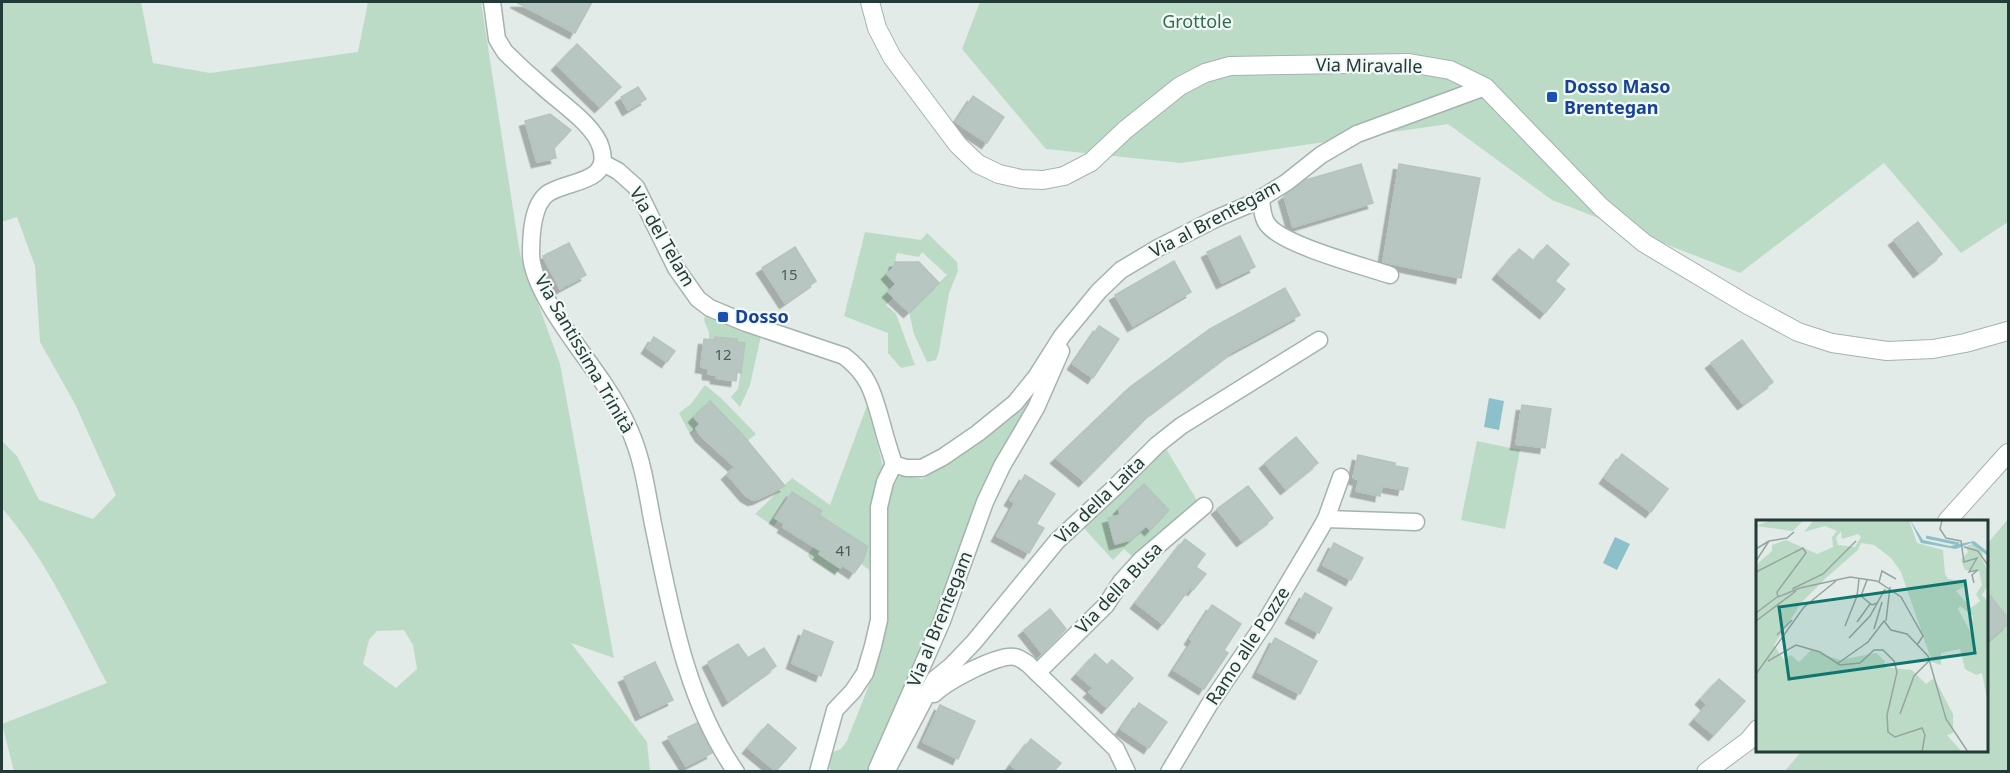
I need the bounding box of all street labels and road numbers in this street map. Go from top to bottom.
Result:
street label: Via Miravalle [1315,52,1423,78]
street label: Via al Brentegam [1145,174,1284,263]
street label: Via del Telam [625,182,701,291]
street label: Via Santissima Trinità [530,270,640,437]
street label: Via della Laita [1049,450,1149,548]
street label: Via della Busa [1070,536,1167,638]
street label: Via al Brentegam [901,547,977,690]
street label: Ramo alle Pozze [1200,582,1294,709]

